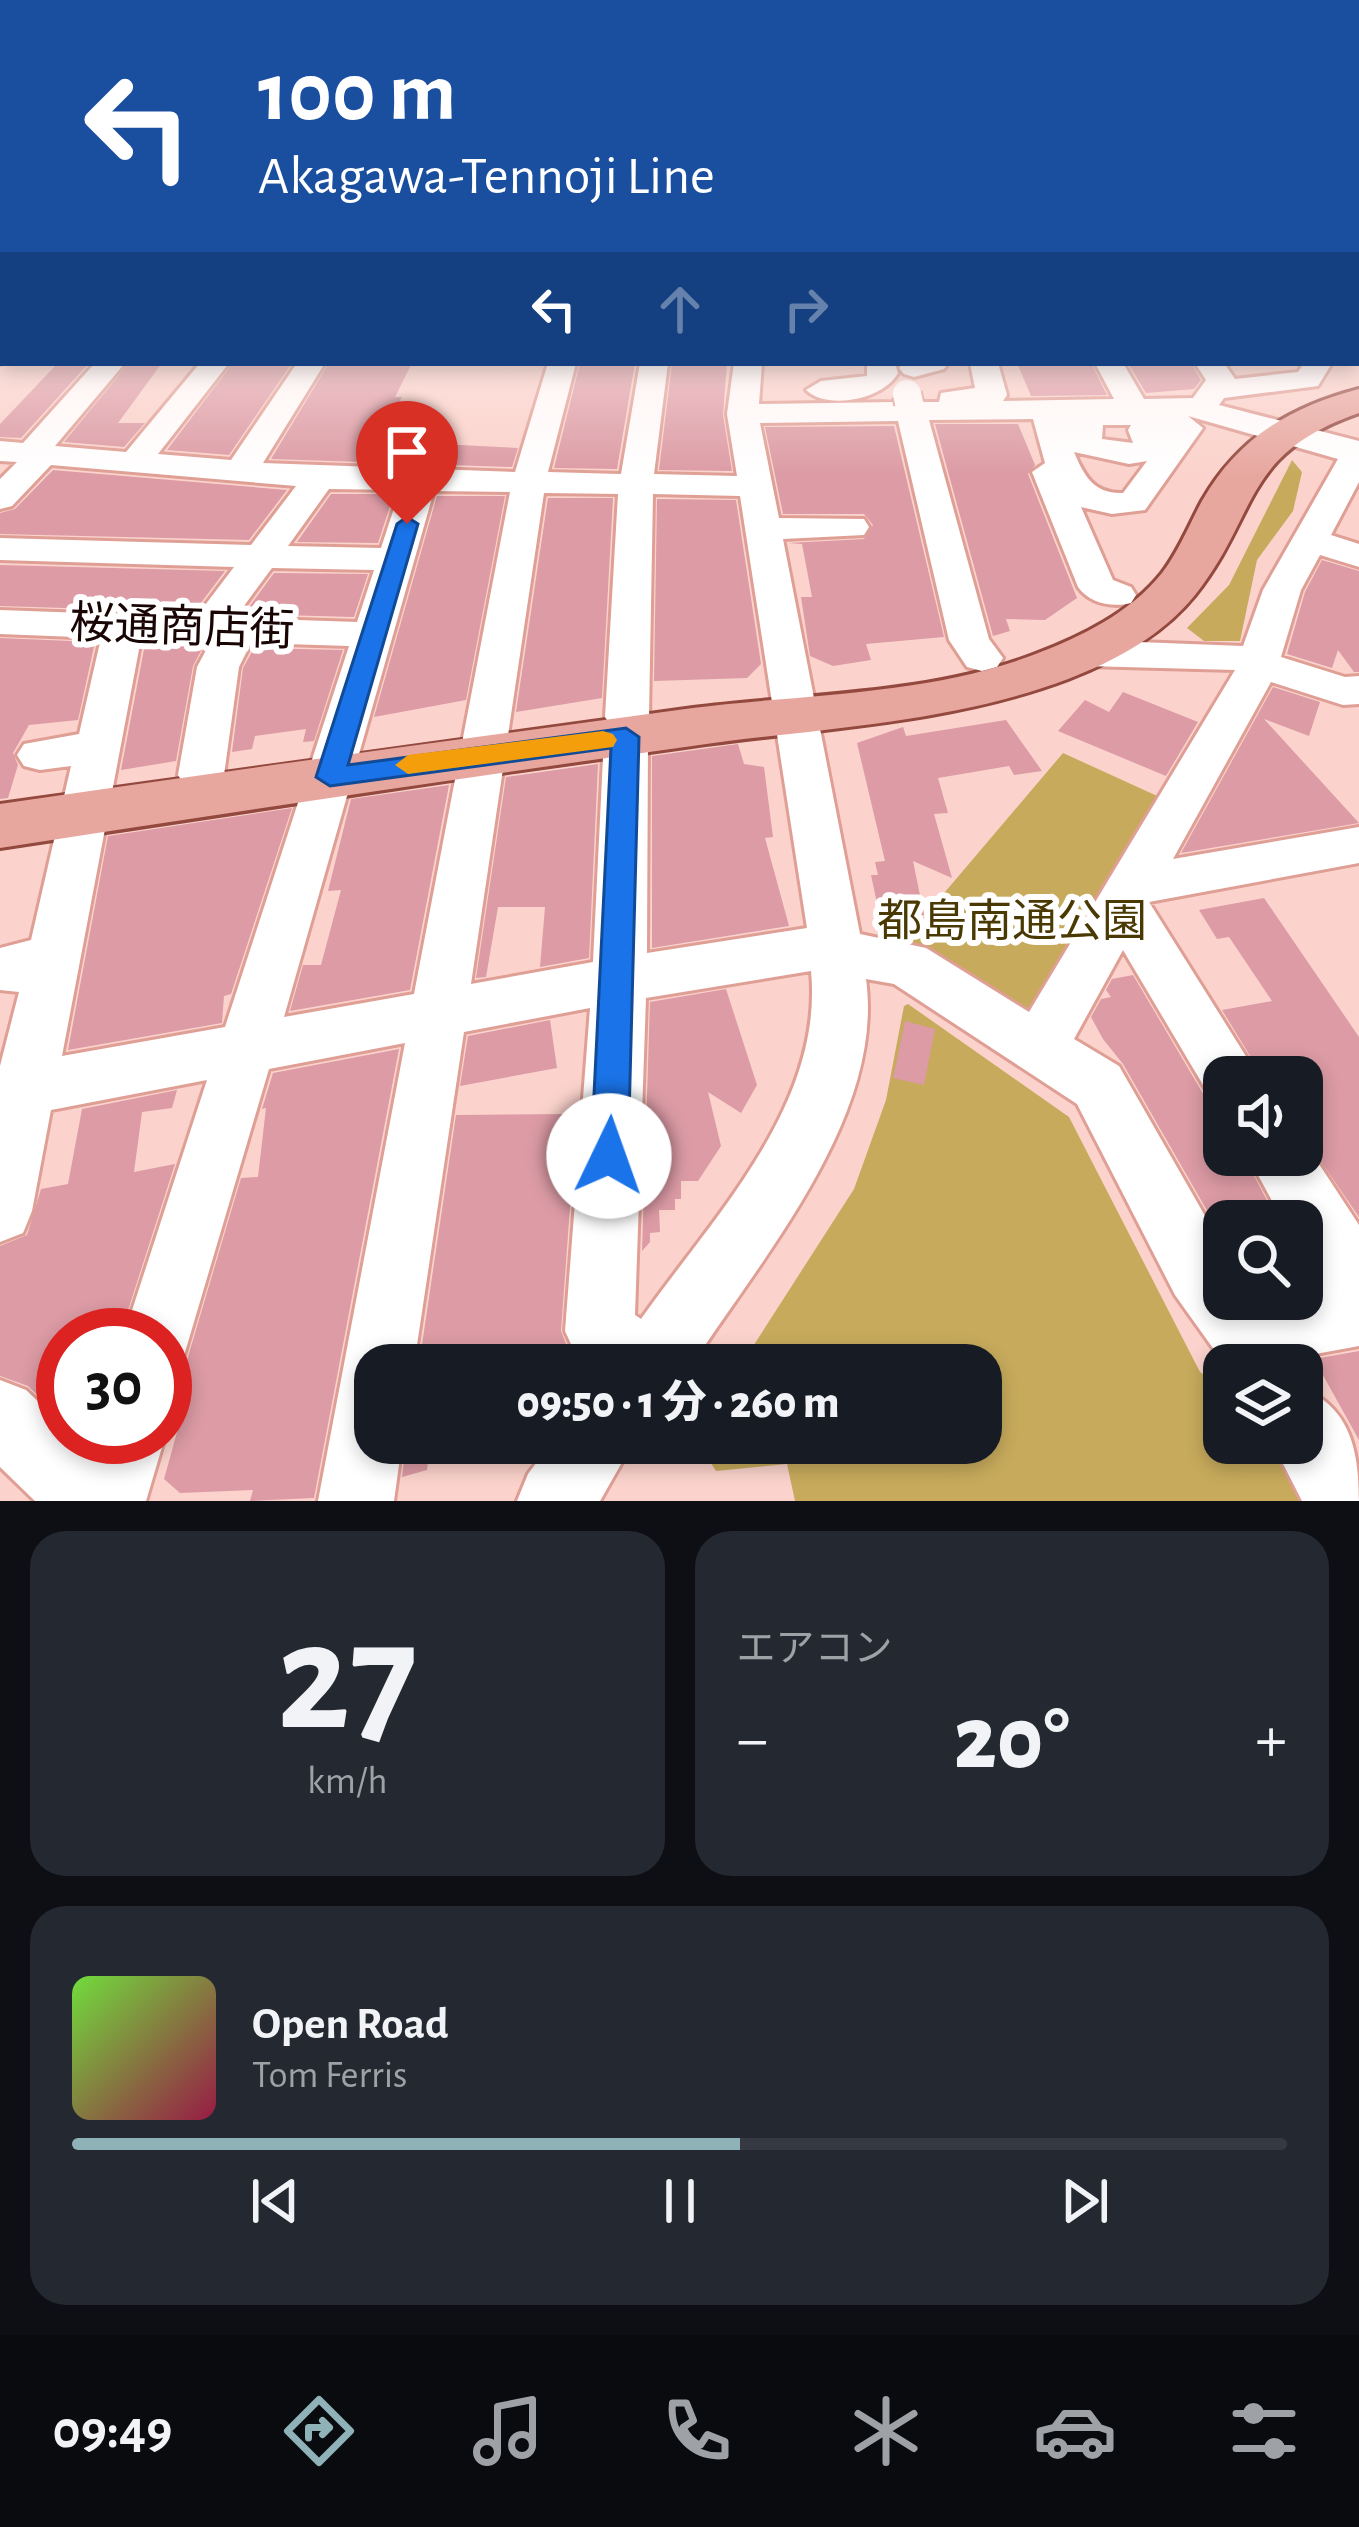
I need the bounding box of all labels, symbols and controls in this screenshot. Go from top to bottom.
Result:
icon: left [60,48,216,204]
text: 100 m [258,52,456,136]
text: Akagawa-Tennoji Line [258,150,715,204]
icon: left [521,276,587,342]
icon: ahead [647,276,713,342]
icon: right [773,276,839,342]
pin [356,401,458,524]
icon: arrive [374,419,440,485]
street label: 桜通商店街 [69,600,295,654]
park label: 都島南通公園 [877,898,1147,945]
map controls [1203,1056,1323,1464]
button: sound [1203,1056,1323,1176]
position arrow [546,1093,672,1219]
button: search [1203,1200,1323,1320]
speed limit sign: 30 [36,1308,192,1464]
button: layers [1203,1344,1323,1464]
text: 09:50 · 1 分 · 260 m [516,1381,840,1426]
text: 27 [277,1602,418,1758]
text: エアコン [737,1630,893,1669]
text: 20° [954,1695,1070,1785]
text: − [737,1707,768,1773]
text: + [1255,1707,1287,1773]
text: km/h [307,1762,387,1801]
text: Open Road [252,2002,449,2047]
text: Tom Ferris [252,2056,408,2095]
icon: previous [242,2168,308,2234]
icon: pause [647,2168,713,2234]
icon: next [1052,2168,1118,2234]
icon: directions [277,2389,361,2473]
icon: music [466,2389,550,2473]
icon: phone [655,2389,739,2473]
icon: climate [844,2389,928,2473]
icon: car [1033,2389,1117,2473]
icon: filters [1222,2389,1306,2473]
text: 09:49 [53,2404,172,2458]

